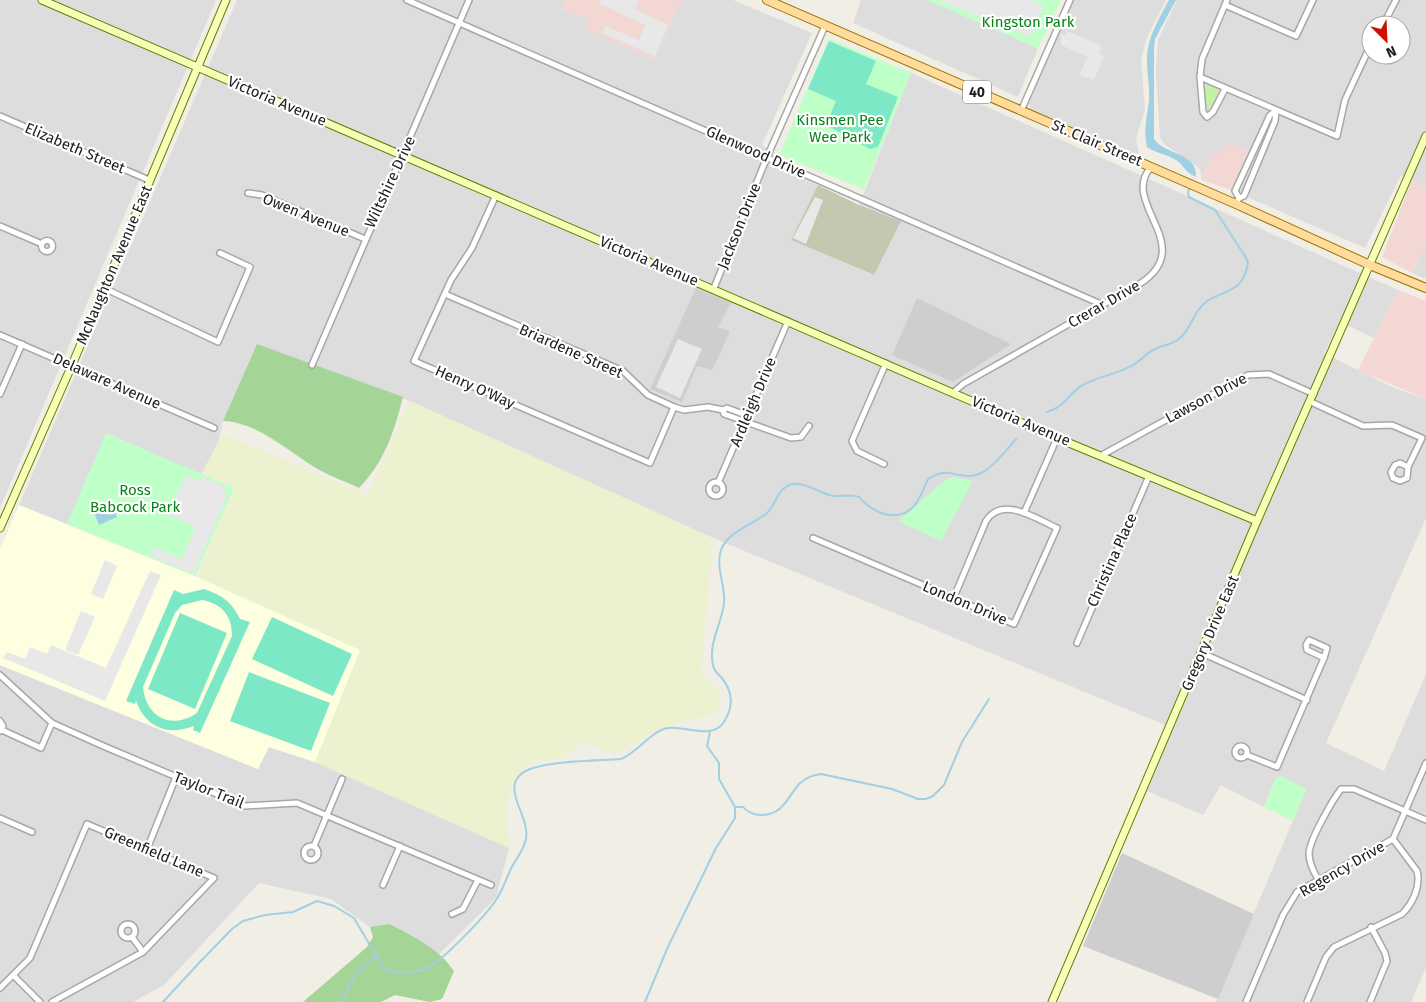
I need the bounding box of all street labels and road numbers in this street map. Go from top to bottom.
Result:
street label: Victoria Avenue [225,72,329,130]
road number: 40 [963,80,991,104]
street label: St. Clair Street [1049,116,1146,170]
street label: Elizabeth Street [22,119,128,177]
street label: Glenwood Drive [703,122,809,182]
street label: Wiltshire Drive [361,133,419,231]
street label: Jackson Drive [714,180,764,272]
street label: McNaughton Avenue East [72,182,156,347]
street label: Owen Avenue [260,189,352,241]
street label: Victoria Avenue [597,232,701,290]
street label: Crerar Drive [1065,276,1143,332]
street label: Briardene Street [516,320,626,382]
street label: Delaware Avenue [50,349,164,413]
street label: Ardleigh Drive [726,355,780,449]
street label: Henry O'Way [432,361,518,413]
street label: Lawson Drive [1162,369,1250,427]
street label: Victoria Avenue [969,392,1073,450]
street label: Christina Place [1083,510,1141,610]
street label: Gregory Drive East [1178,572,1243,694]
street label: London Drive [920,577,1010,629]
street label: Taylor Trail [171,768,247,813]
street label: Greenfield Lane [101,823,207,881]
street label: Regency Drive [1296,837,1388,901]

